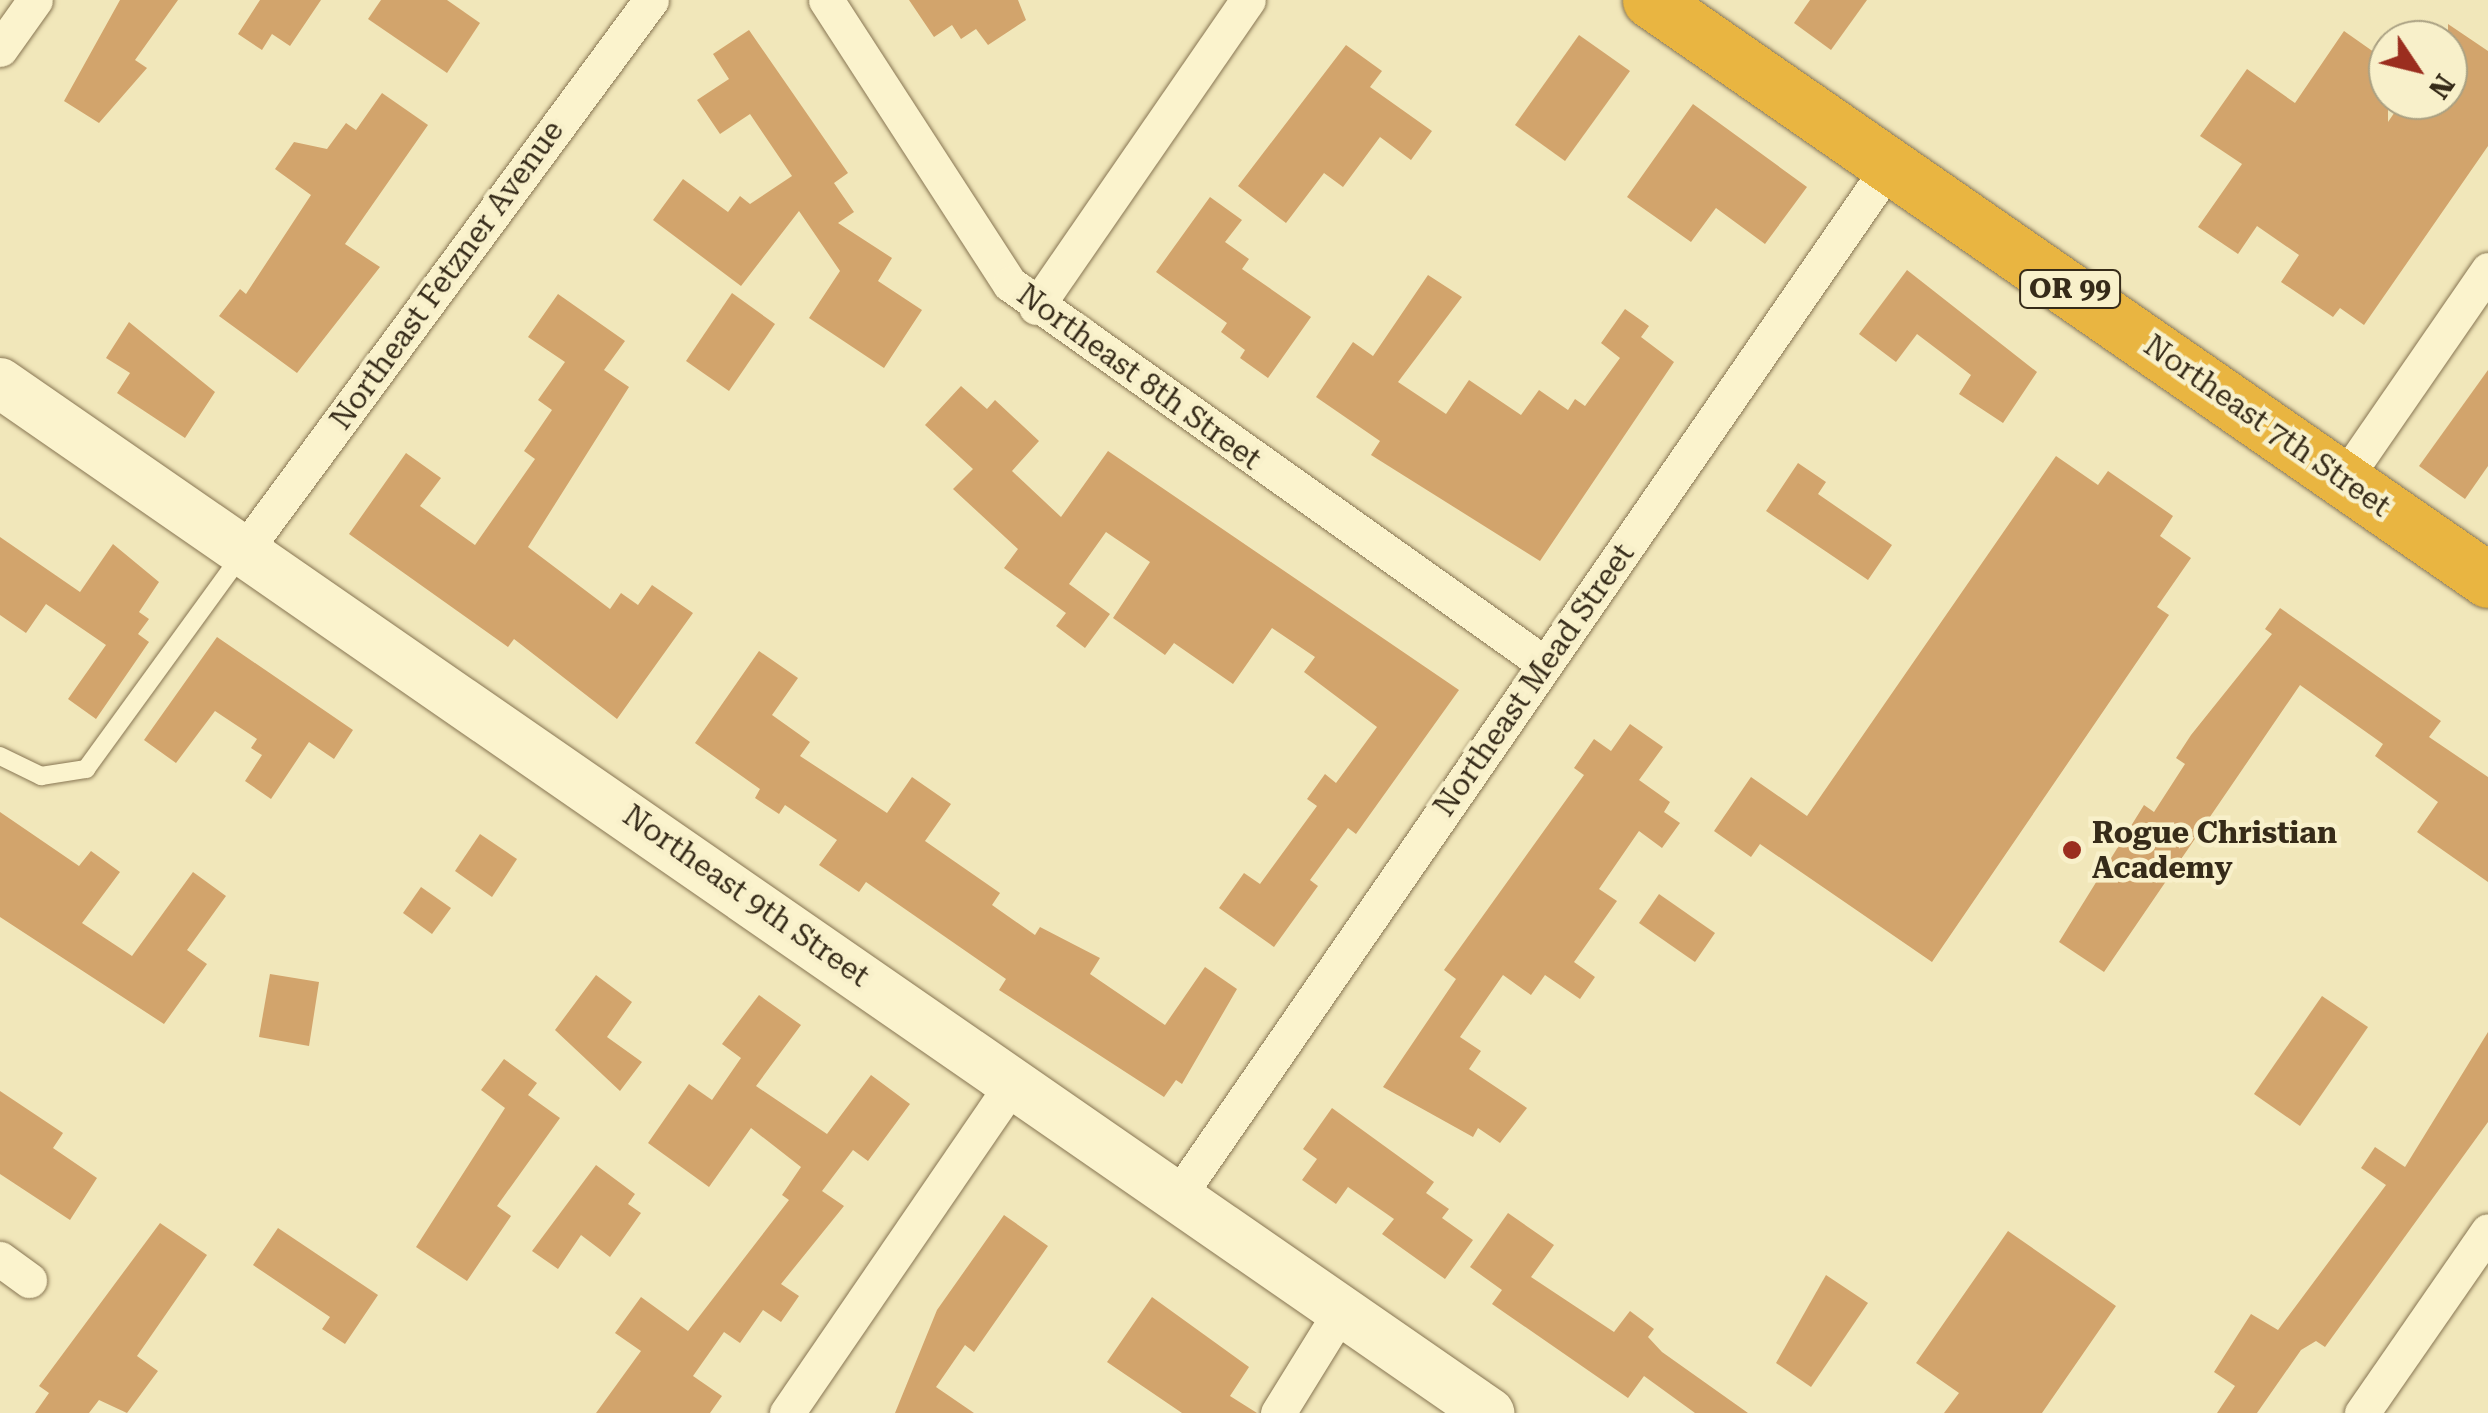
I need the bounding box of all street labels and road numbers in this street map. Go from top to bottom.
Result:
street label: Northeast Fetzner Avenue [323,114,571,436]
road number: OR 99 [2018,266,2122,312]
street label: Northeast 8th Street [1010,277,1268,477]
street label: Northeast 7th Street [2137,327,2397,525]
street label: Northeast Mead Street [1426,537,1642,823]
street label: Northeast 9th Street [616,797,876,995]

